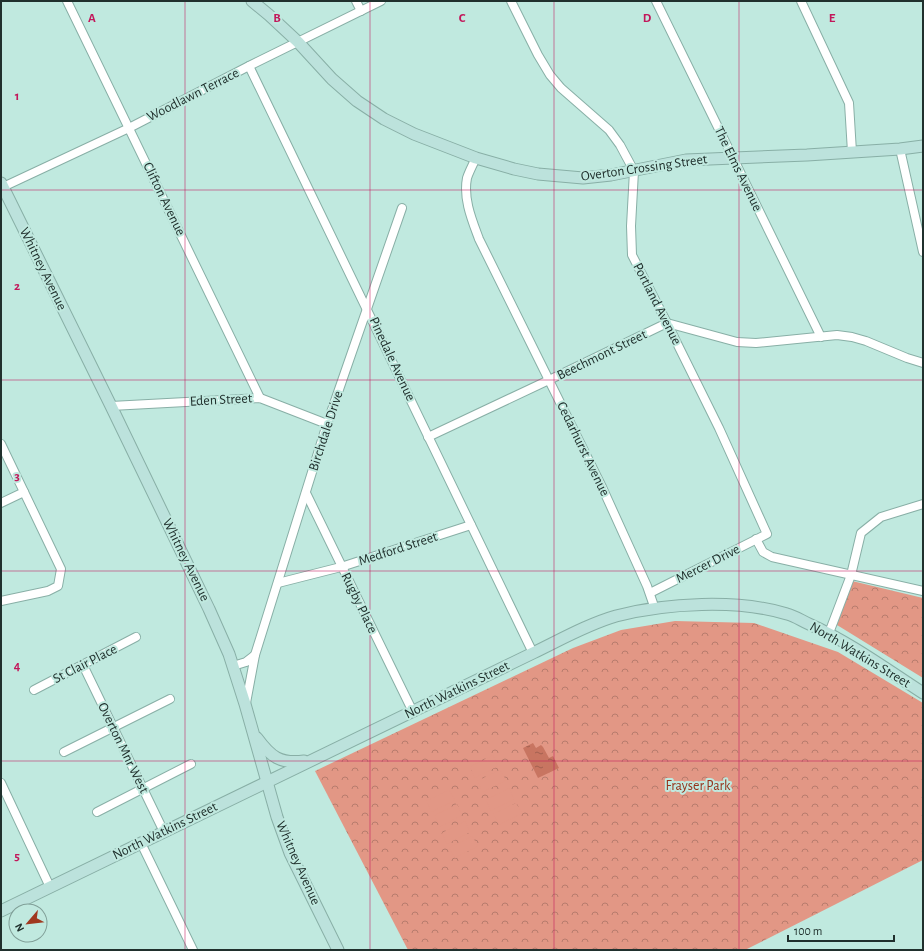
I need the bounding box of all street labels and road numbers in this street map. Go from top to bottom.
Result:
street label: Woodlawn Terrace [145,66,241,124]
street label: The Elms Avenue [711,124,765,214]
street label: Overton Crossing Street [580,152,709,184]
street label: Clifton Avenue [140,160,188,238]
street label: Whitney Avenue [17,225,69,313]
street label: Portland Avenue [630,261,684,347]
street label: Pinedale Avenue [366,315,418,403]
street label: Beechmont Street [555,327,649,383]
street label: Birchdale Drive [306,389,346,473]
street label: Eden Street [189,391,253,409]
street label: Cedarhurst Avenue [554,400,612,498]
street label: Whitney Avenue [160,516,212,604]
street label: Medford Street [357,529,440,568]
street label: Mercer Drive [674,542,742,586]
street label: Rugby Place [338,570,380,636]
street label: North Watkins Street [807,619,913,691]
street label: St Clair Place [51,642,119,686]
street label: North Watkins Street [402,658,512,721]
street label: Overton Mnr West [95,700,151,796]
street label: North Watkins Street [110,799,220,862]
street label: Whitney Avenue [273,819,323,907]

